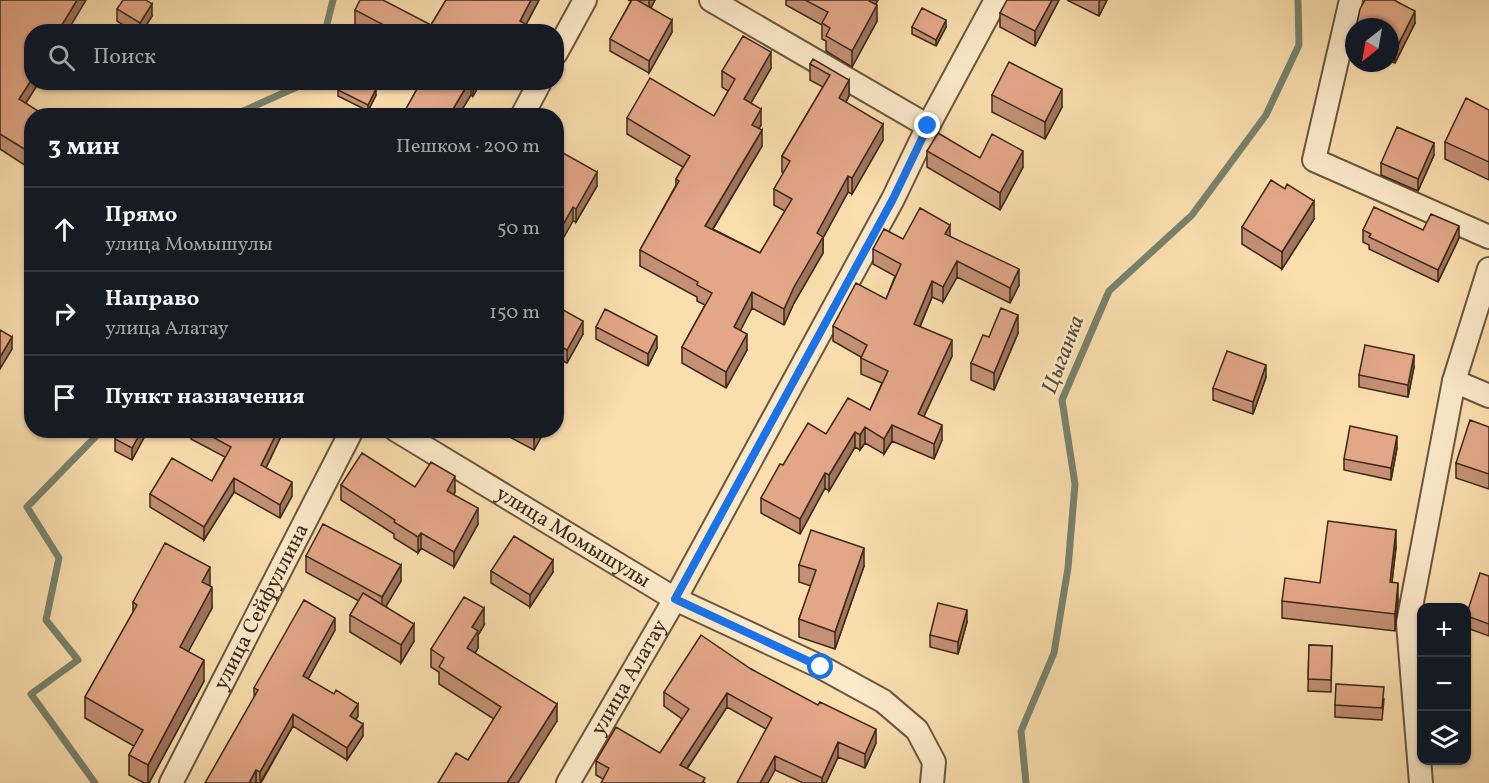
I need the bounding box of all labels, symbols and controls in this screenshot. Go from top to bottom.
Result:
north arrow [1345,18,1399,72]
search box [24,24,564,90]
icon: search [45,41,78,74]
text: Поиск [93,42,156,73]
route end [914,112,940,138]
text: 3 мин [48,129,120,165]
text: Пешком · 200 m [396,133,540,161]
text: Прямо [105,200,177,231]
icon: ahead [48,213,81,246]
text: 50 m [497,215,540,243]
text: улица Момышулы [105,231,273,259]
text: Направо [105,284,199,315]
icon: right [48,297,81,330]
text: 150 m [489,299,540,327]
water label: Цыганка [1035,311,1093,399]
text: улица Алатау [105,315,229,343]
icon: arrive [48,381,81,414]
text: Пункт назначения [105,382,305,413]
street label: улица Момышулы [490,479,656,595]
street label: улица Сейфуллина [207,519,316,695]
map controls [1417,603,1471,765]
button: + [1417,603,1471,657]
street label: улица Алатау [584,614,675,741]
route start [807,653,833,679]
button: − [1417,657,1471,711]
button: layers [1417,711,1471,765]

